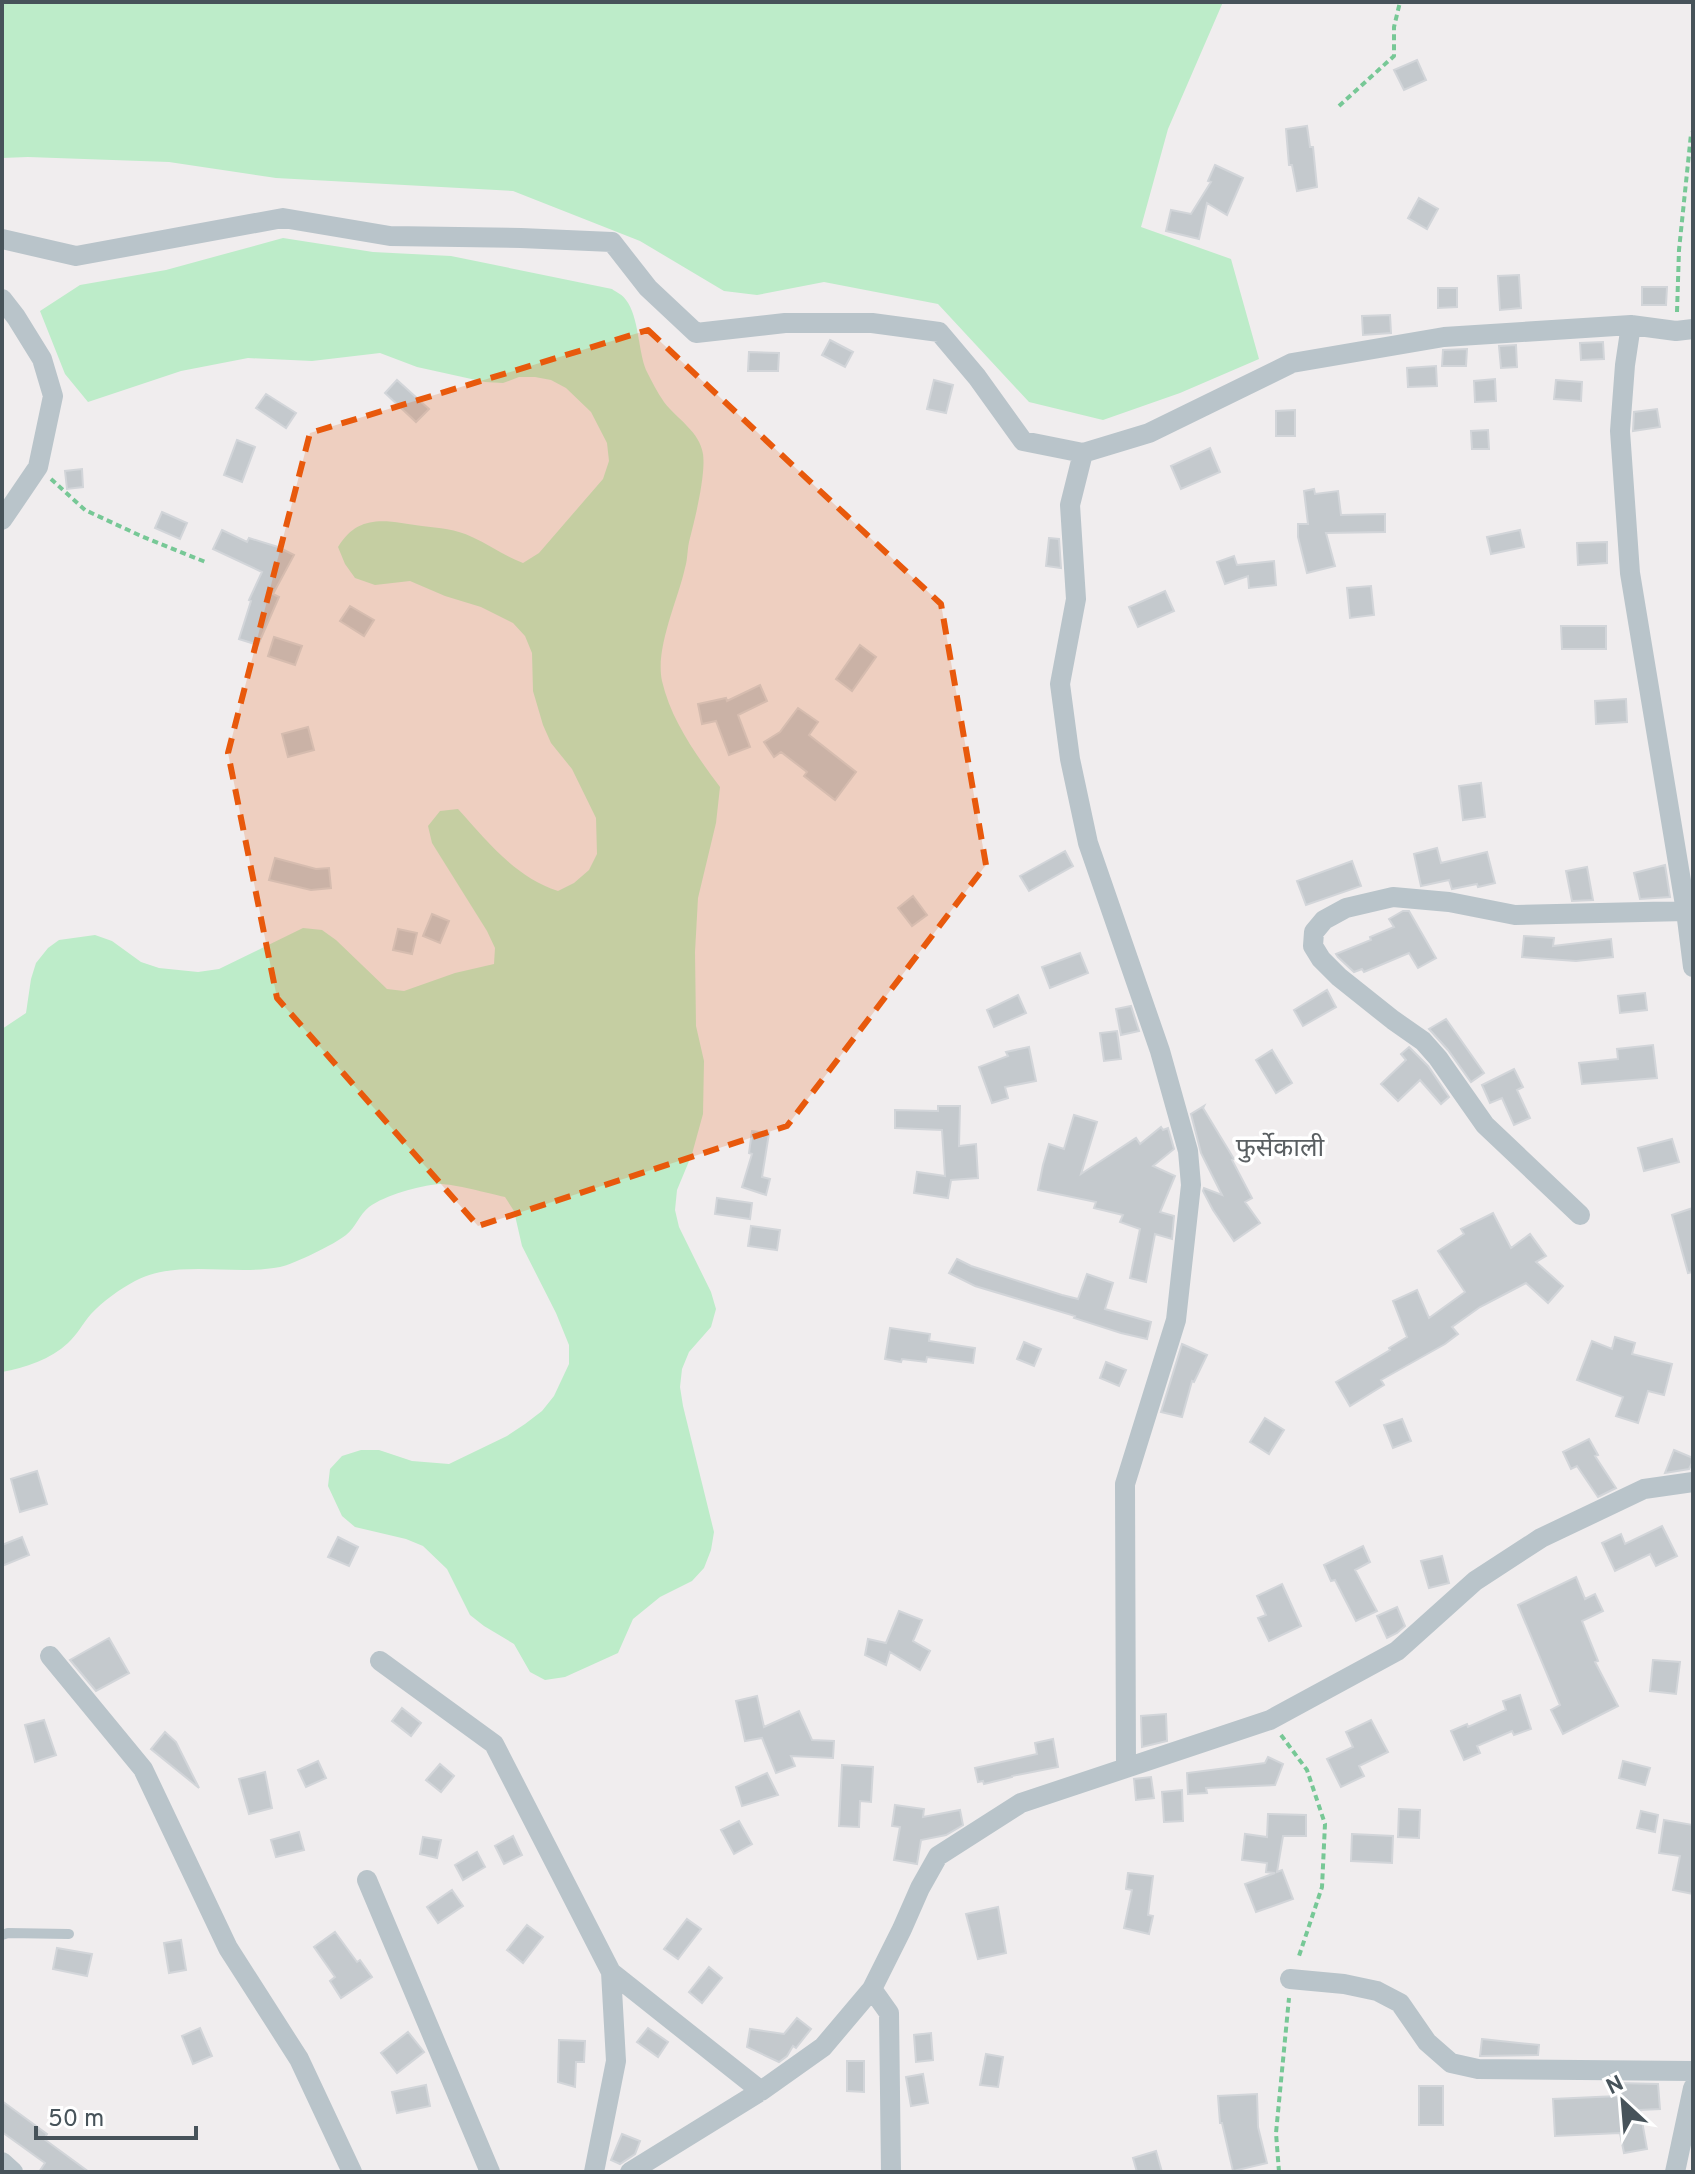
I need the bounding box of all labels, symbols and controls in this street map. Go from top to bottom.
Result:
district label: फुर्सेकाली [1236,1132,1326,1166]
north arrow [1583,2062,1663,2142]
text: N [1602,2071,1628,2102]
scale bar [36,2090,196,2140]
text: 50 m [48,2105,104,2135]

